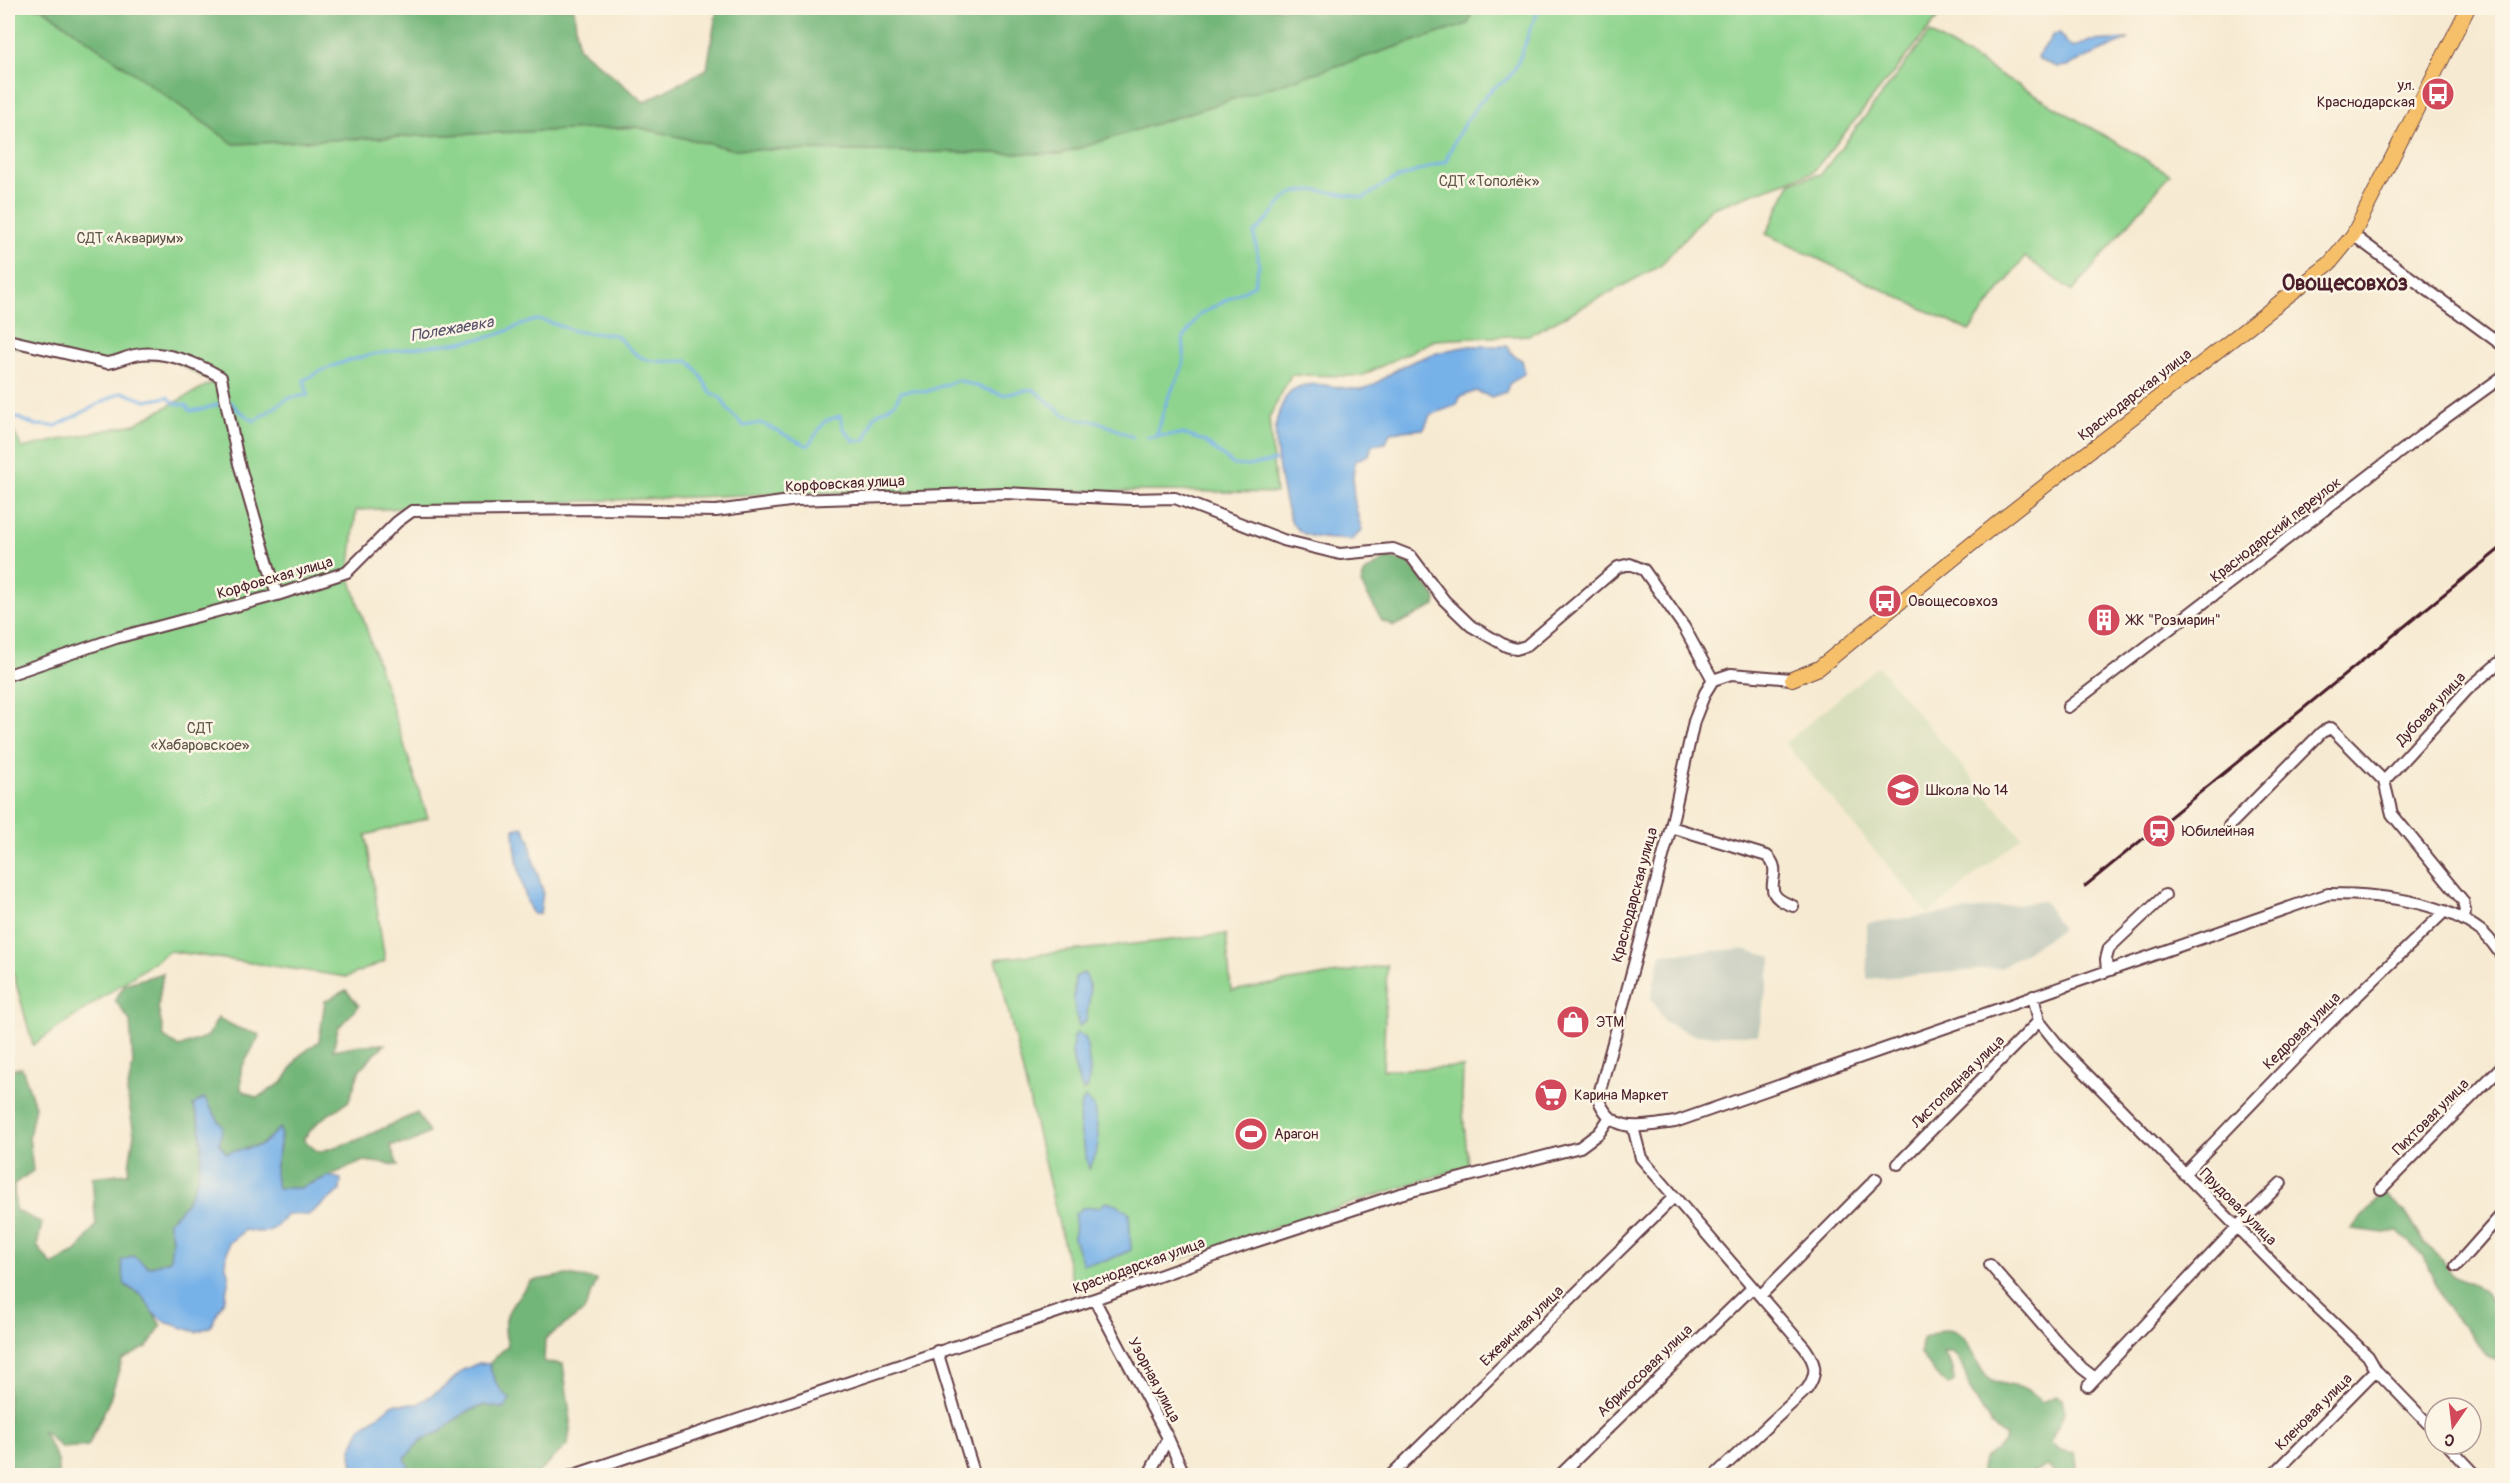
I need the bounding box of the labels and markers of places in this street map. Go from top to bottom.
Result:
place label: ул. Краснодарская [2317,76,2415,112]
bus stop icon: ул. Краснодарская [2420,76,2456,112]
bus stop icon: Овощесовхоз [1867,583,1903,619]
place label: Овощесовхоз [1908,592,1998,611]
building icon: ЖК "Розмарин" [2086,602,2122,638]
place label: ЖК "Розмарин" [2125,611,2221,630]
school or university icon: Школа № 14 [1885,772,1921,808]
place label: Школа № 14 [1926,781,2009,800]
station icon: Юбилейная [2141,813,2177,849]
place label: Юбилейная [2182,822,2254,841]
shop icon: ЭТМ [1555,1004,1591,1040]
place label: ЭТМ [1596,1013,1624,1032]
supermarket icon: Карина Маркет [1533,1077,1569,1113]
place label: Карина Маркет [1574,1086,1669,1105]
sports icon: Арагон [1233,1116,1269,1152]
place label: Арагон [1274,1125,1318,1144]

